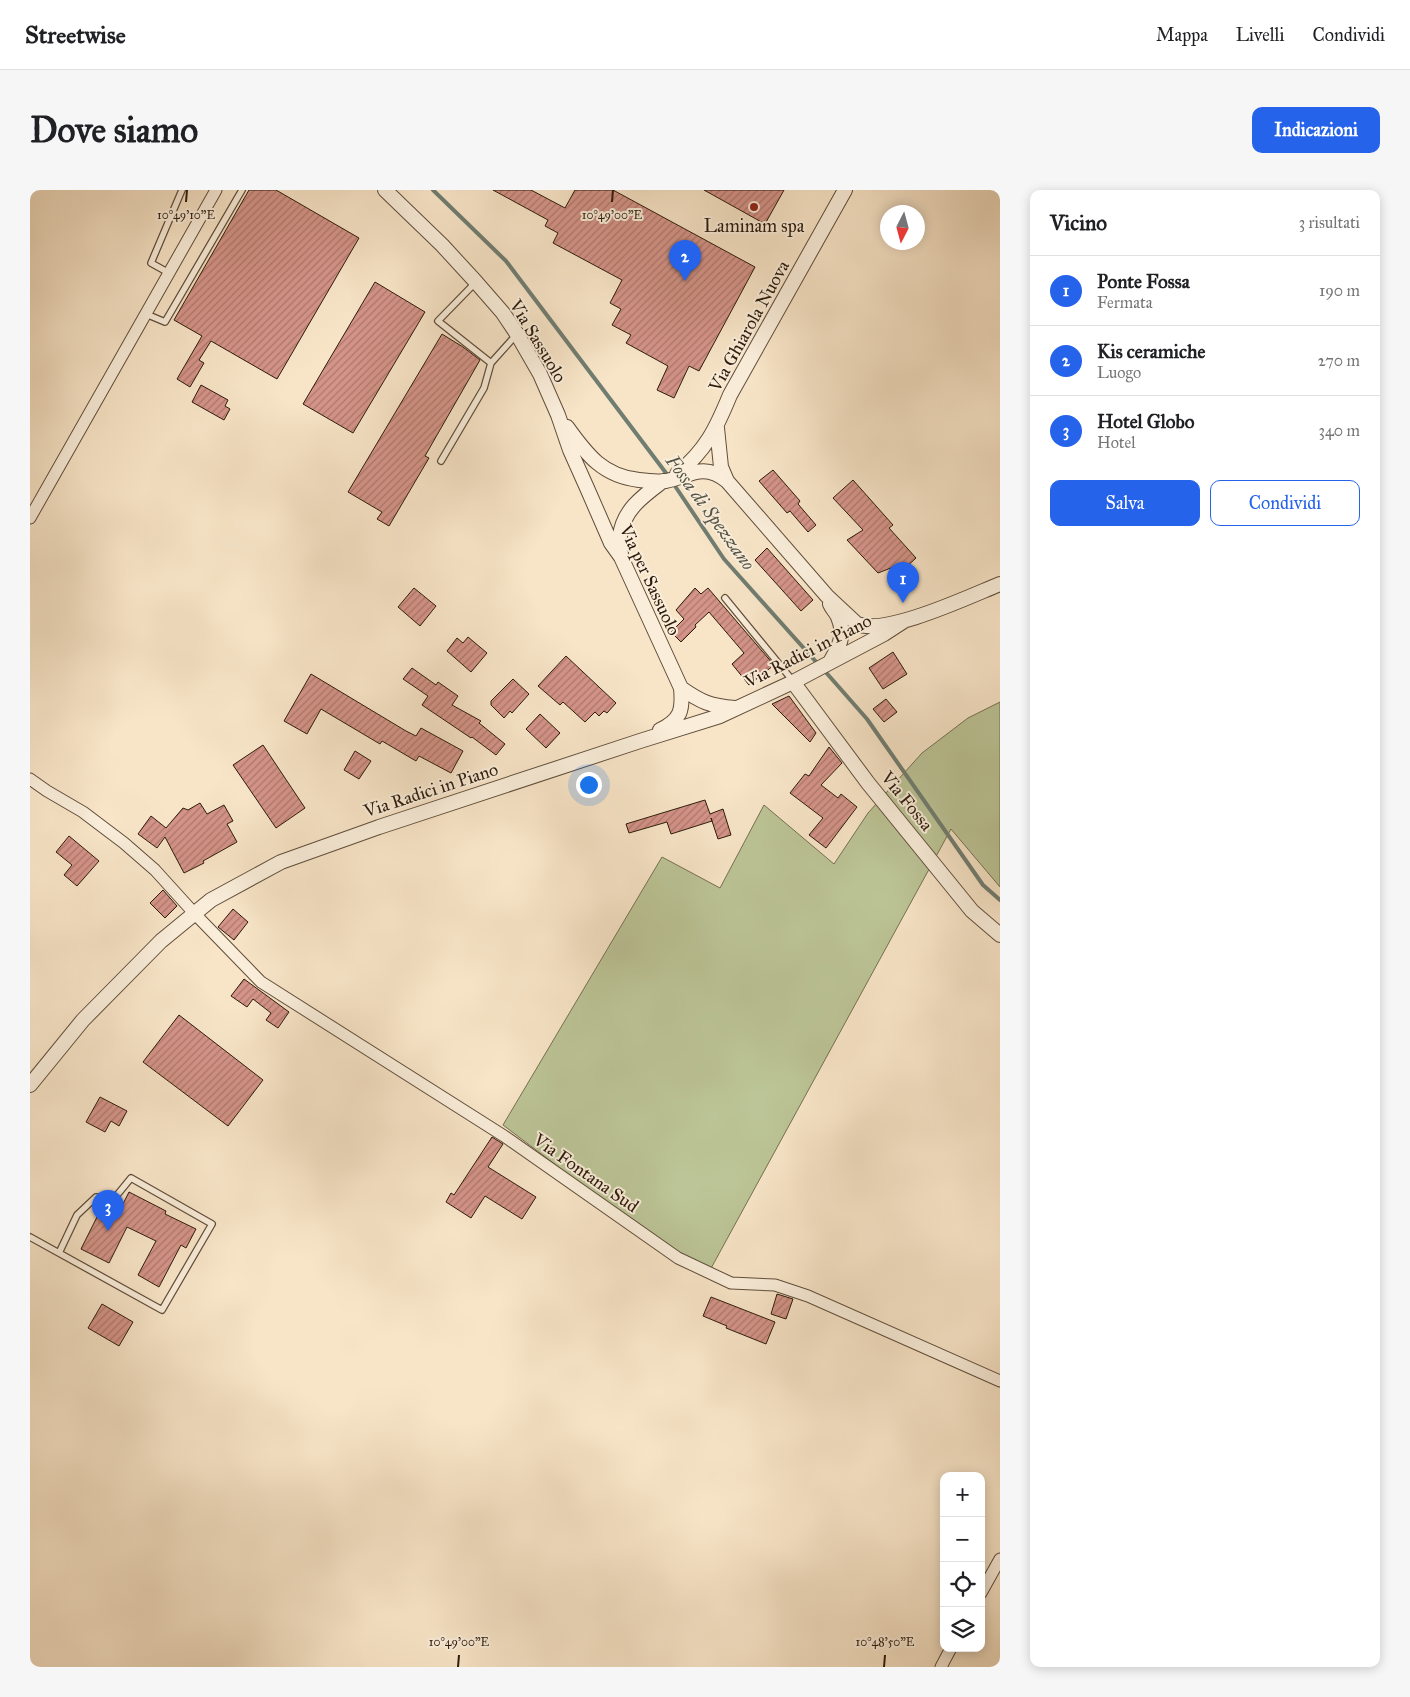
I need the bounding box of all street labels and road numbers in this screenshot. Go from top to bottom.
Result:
street label: Via Ghiarola Nuova [703,256,794,396]
street label: Via Sassuolo [504,295,571,386]
street label: Via per Sassuolo [614,520,685,639]
street label: Via Radici in Piano [740,609,875,693]
street label: Via Radici in Piano [360,758,501,822]
street label: Via Fossa [876,766,938,836]
street label: Via Fontana Sud [528,1128,643,1217]

